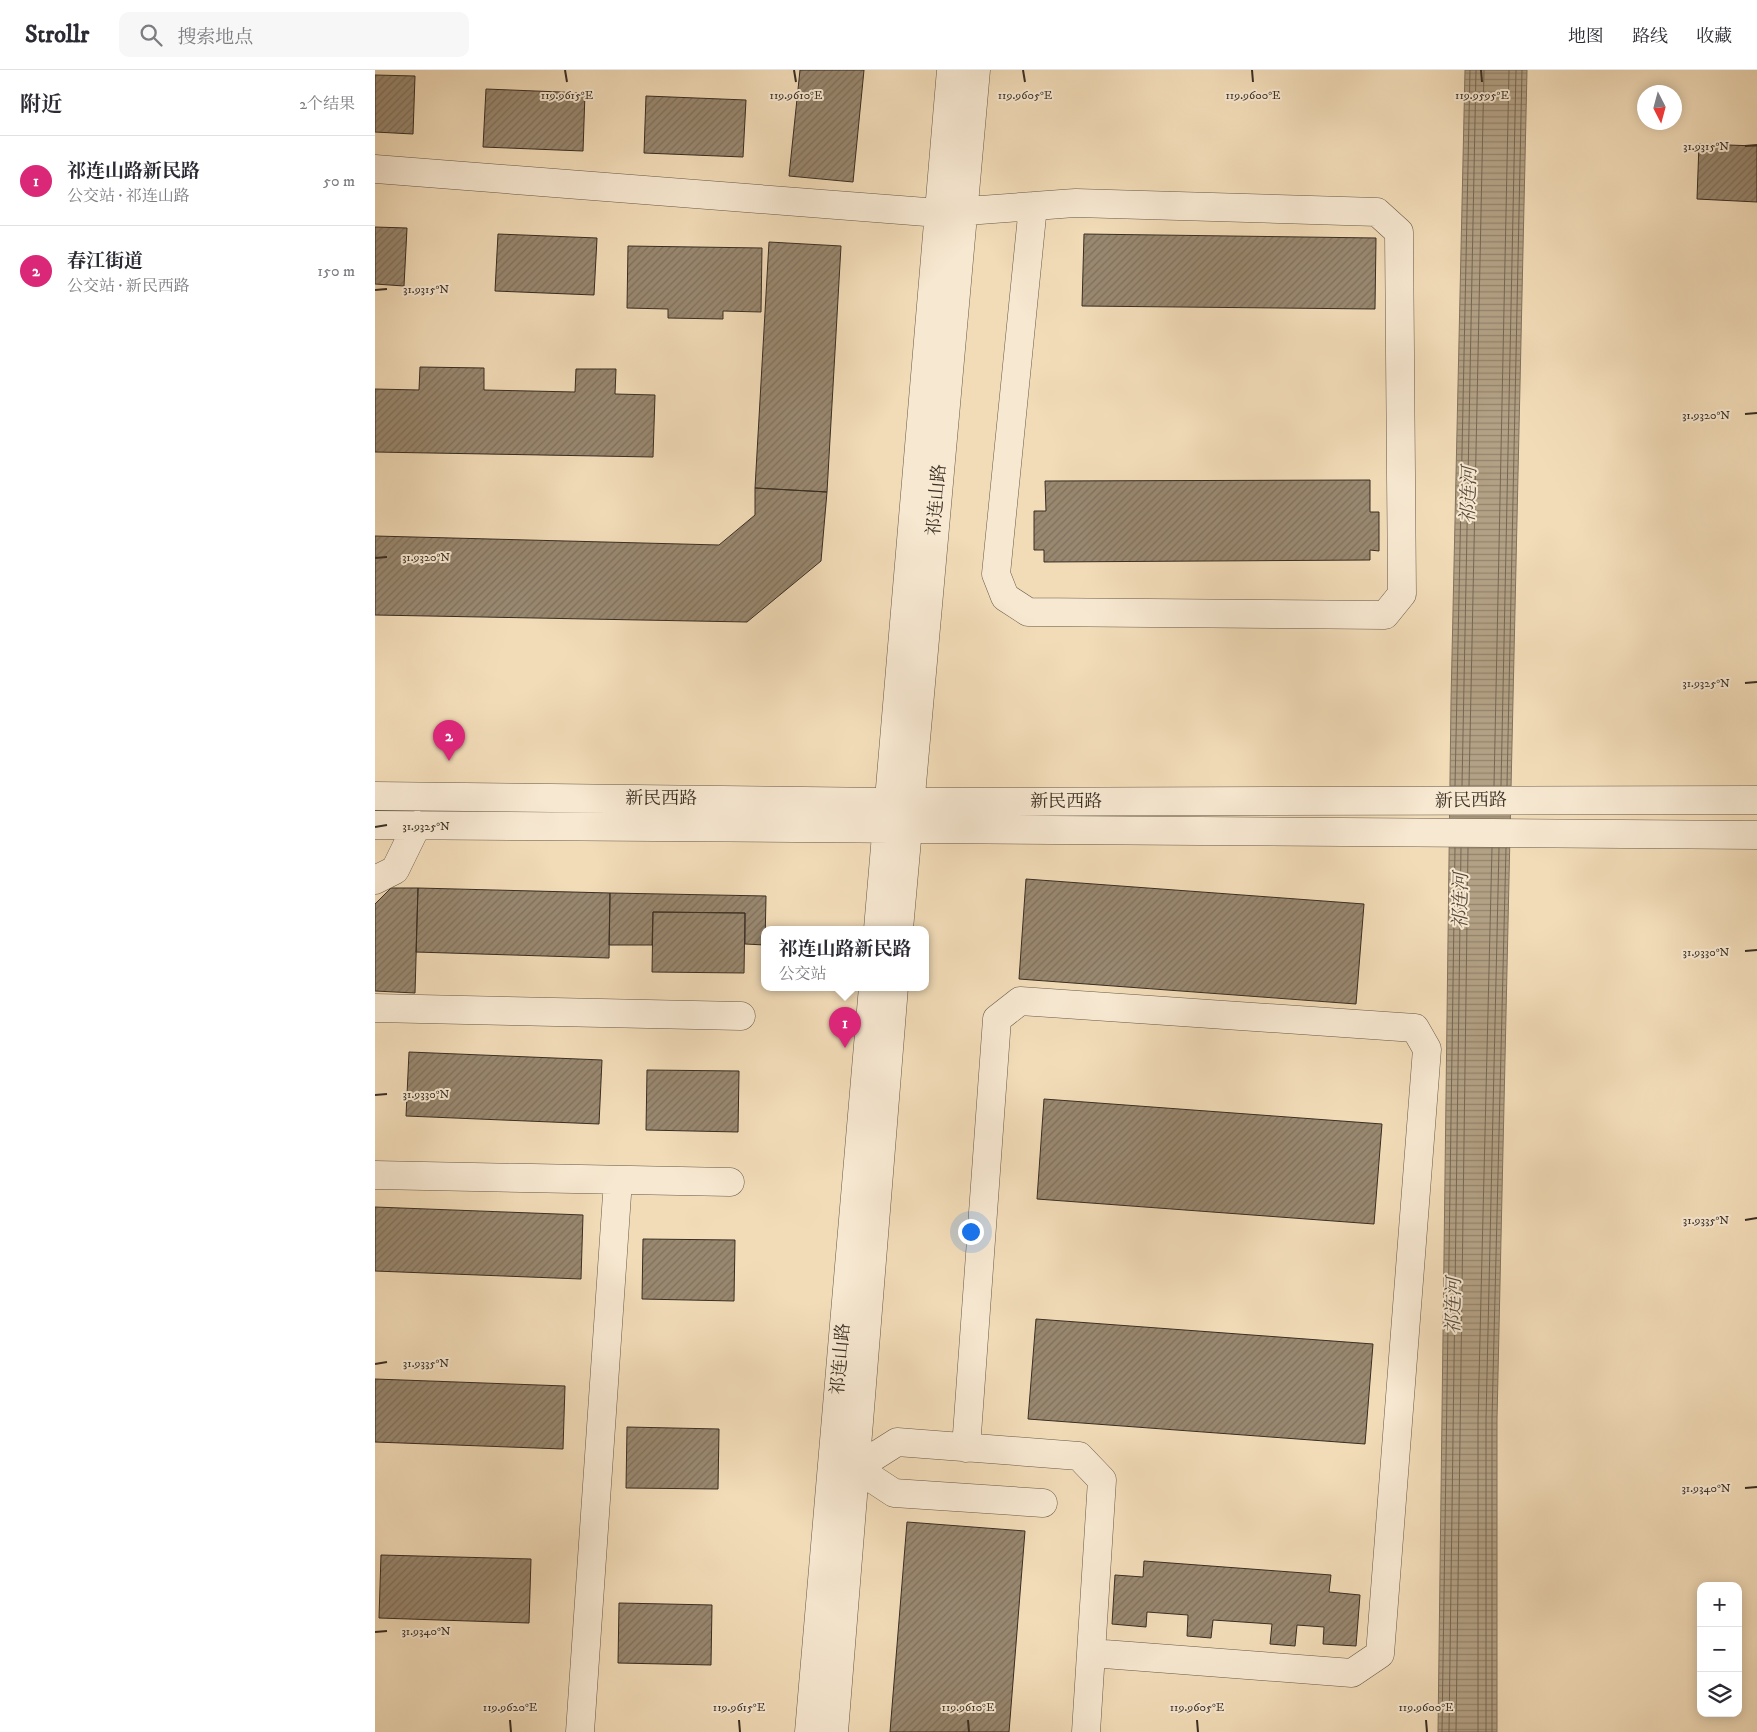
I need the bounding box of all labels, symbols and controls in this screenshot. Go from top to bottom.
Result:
search box [119,12,469,57]
text: Strollr [25,20,89,50]
icon: search [137,21,165,49]
text: 搜索地点 [177,26,253,49]
text: 地图 [1568,26,1604,48]
text: 路线 [1632,26,1668,48]
text: 收藏 [1696,26,1732,48]
north arrow [1637,85,1682,130]
text: 119.9615°E [541,88,594,103]
text: 119.9610°E [770,88,823,103]
text: 119.9605°E [998,88,1053,103]
text: 119.9600°E [1225,88,1281,103]
text: 119.9595°E [1455,88,1509,103]
text: 附近 [20,92,62,118]
text: 2个结果 [299,94,355,114]
text: 31.9315°N [1683,139,1729,154]
text: 祁连山路新民路 [67,160,200,183]
text: 1 [33,171,39,191]
text: 50 m [323,171,355,191]
text: 公交站 · 祁连山路 [67,186,190,206]
text: 春江街道 [67,250,143,273]
text: 2 [32,261,40,281]
text: 150 m [317,261,355,281]
text: 公交站 · 新民西路 [67,276,190,296]
text: 31.9315°N [403,282,449,297]
text: 31.9320°N [1682,408,1730,423]
street label: 祁连山路 [923,463,951,537]
water label: 祁连河 [1457,463,1482,524]
text: 31.9320°N [402,550,450,565]
text: 31.9325°N [1682,676,1730,691]
pin: 2 [433,720,465,761]
street label: 新民西路 [625,788,697,810]
street label: 新民西路 [1435,789,1507,813]
street label: 新民西路 [1030,791,1102,813]
text: 31.9325°N [402,819,450,834]
water label: 祁连河 [1449,869,1473,930]
popup [761,926,929,991]
text: 祁连山路新民路 [778,938,912,961]
text: 31.9330°N [1683,945,1730,960]
text: 公交站 [778,964,827,984]
pin: 1 [829,1007,861,1048]
text: 31.9330°N [403,1087,450,1102]
text: 31.9335°N [1683,1213,1729,1228]
your location [958,1219,984,1245]
water label: 祁连河 [1442,1274,1466,1335]
street label: 祁连山路 [827,1322,855,1396]
text: 31.9335°N [403,1356,449,1371]
text: 31.9340°N [1681,1481,1731,1496]
map controls [1697,1582,1742,1717]
button: + [1697,1582,1742,1627]
text: 31.9340°N [401,1624,451,1639]
button: − [1697,1627,1742,1672]
button: layers [1697,1672,1742,1717]
text: 119.9620°E [483,1700,538,1715]
text: 119.9615°E [713,1700,766,1715]
text: 119.9610°E [942,1700,995,1715]
text: 119.9605°E [1170,1700,1225,1715]
text: 119.9600°E [1398,1700,1454,1715]

